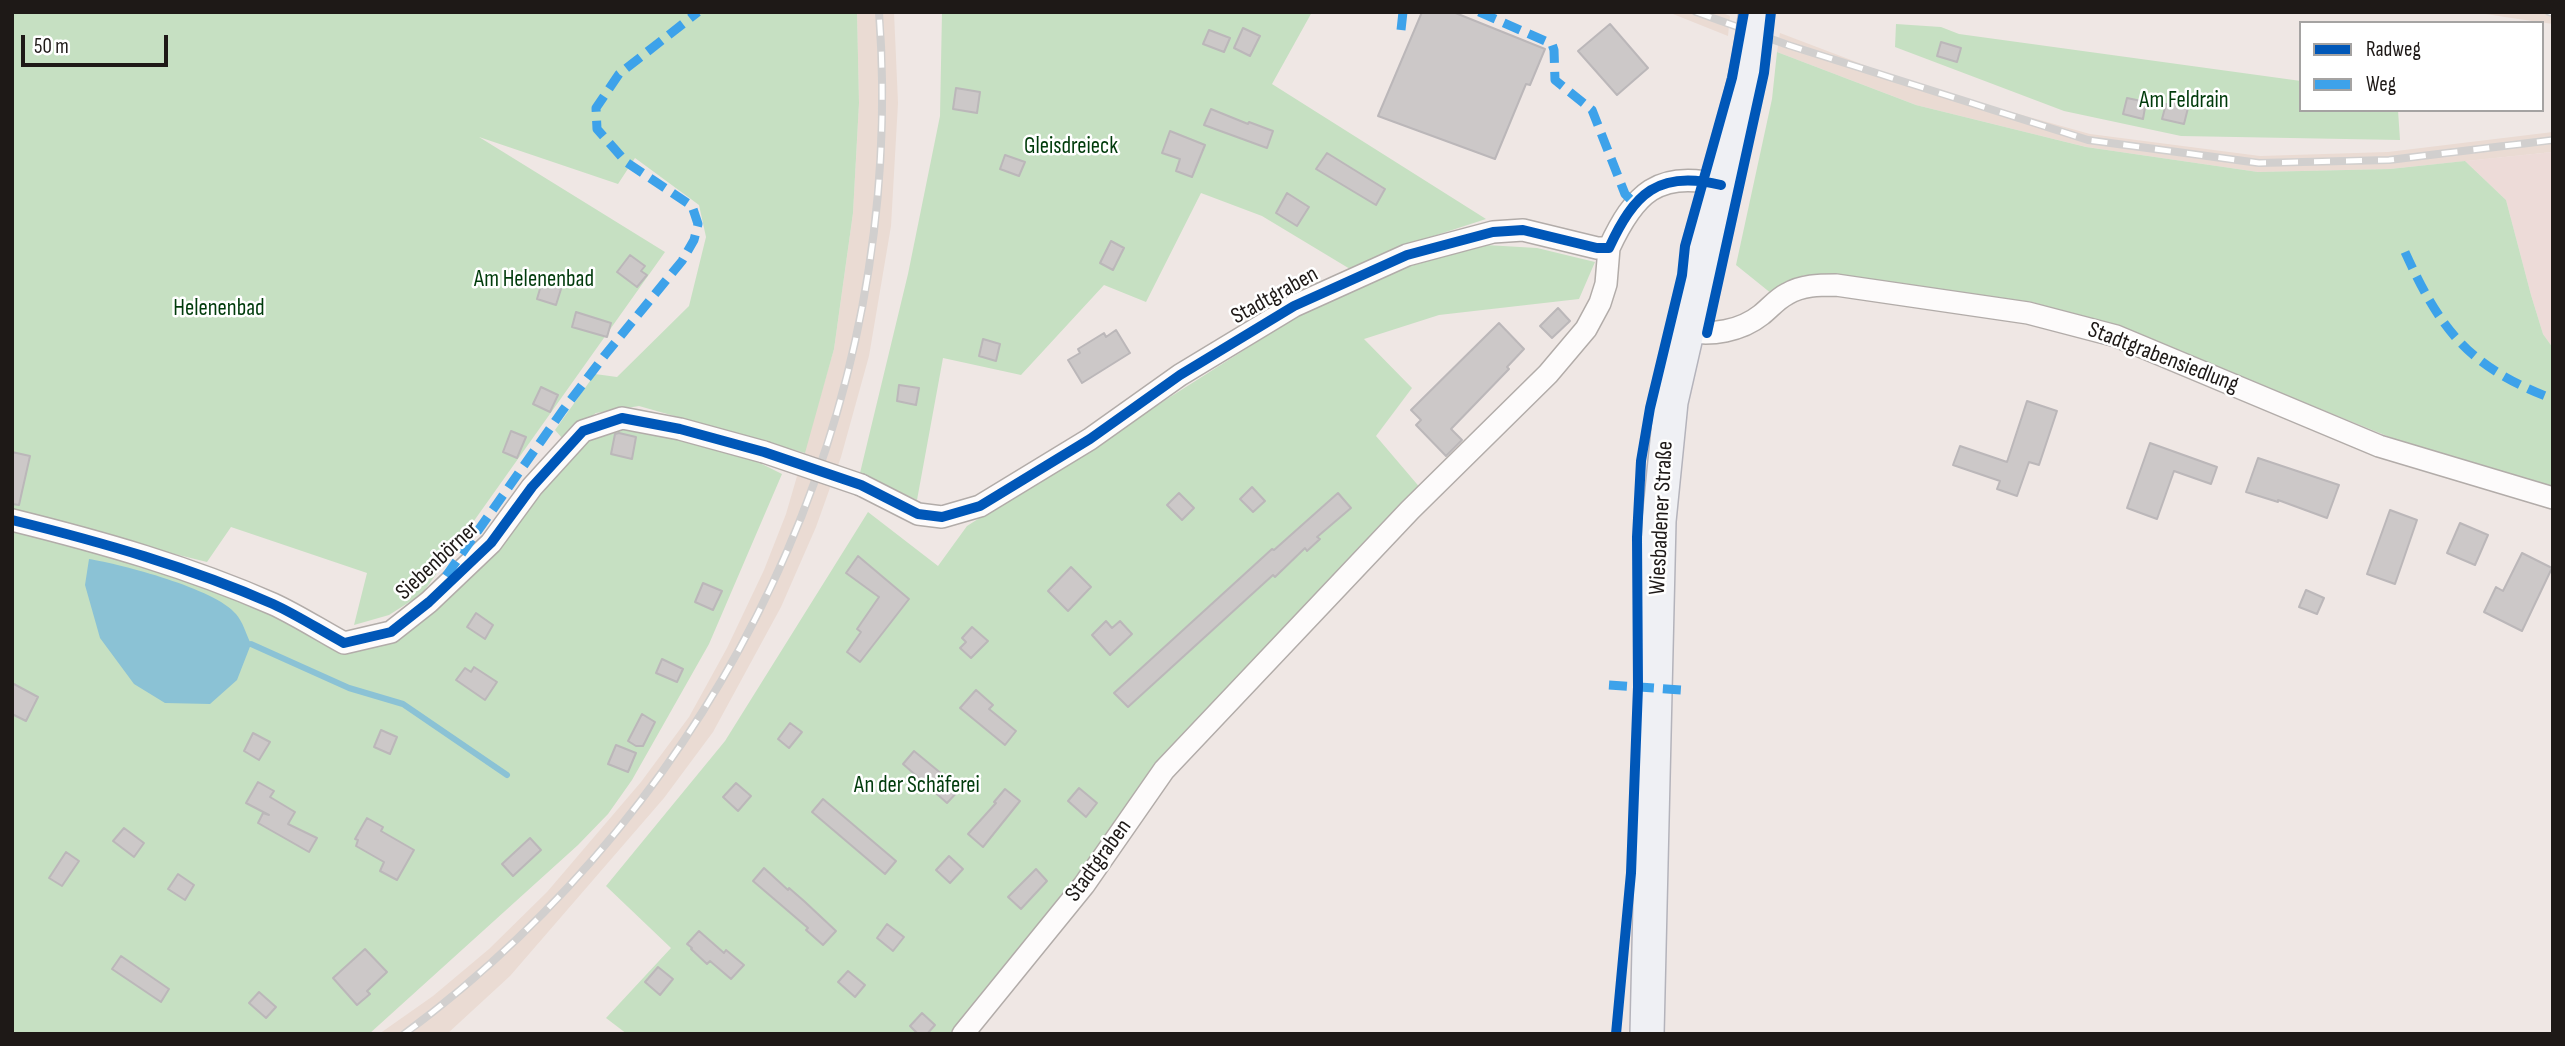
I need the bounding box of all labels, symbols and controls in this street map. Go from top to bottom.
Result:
scale bar [24,21,172,65]
legend [2299,21,2544,112]
text: 50 m [34,34,69,59]
text: Radweg [2366,37,2421,62]
text: Weg [2366,72,2396,97]
park label: Am Feldrain [2139,87,2229,115]
park label: Gleisdreieck [1024,133,1118,161]
street label: Stadtgraben [1227,261,1323,331]
park label: Am Helenenbad [474,266,594,294]
park label: Helenenbad [173,295,265,323]
street label: Stadtgrabensiedlung [2084,317,2242,399]
street label: Wiesbadener Straße [1644,440,1680,596]
street label: Siebenbörner [391,516,485,606]
park label: An der Schäferei [854,772,980,800]
street label: Stadtgraben [1060,814,1138,908]

